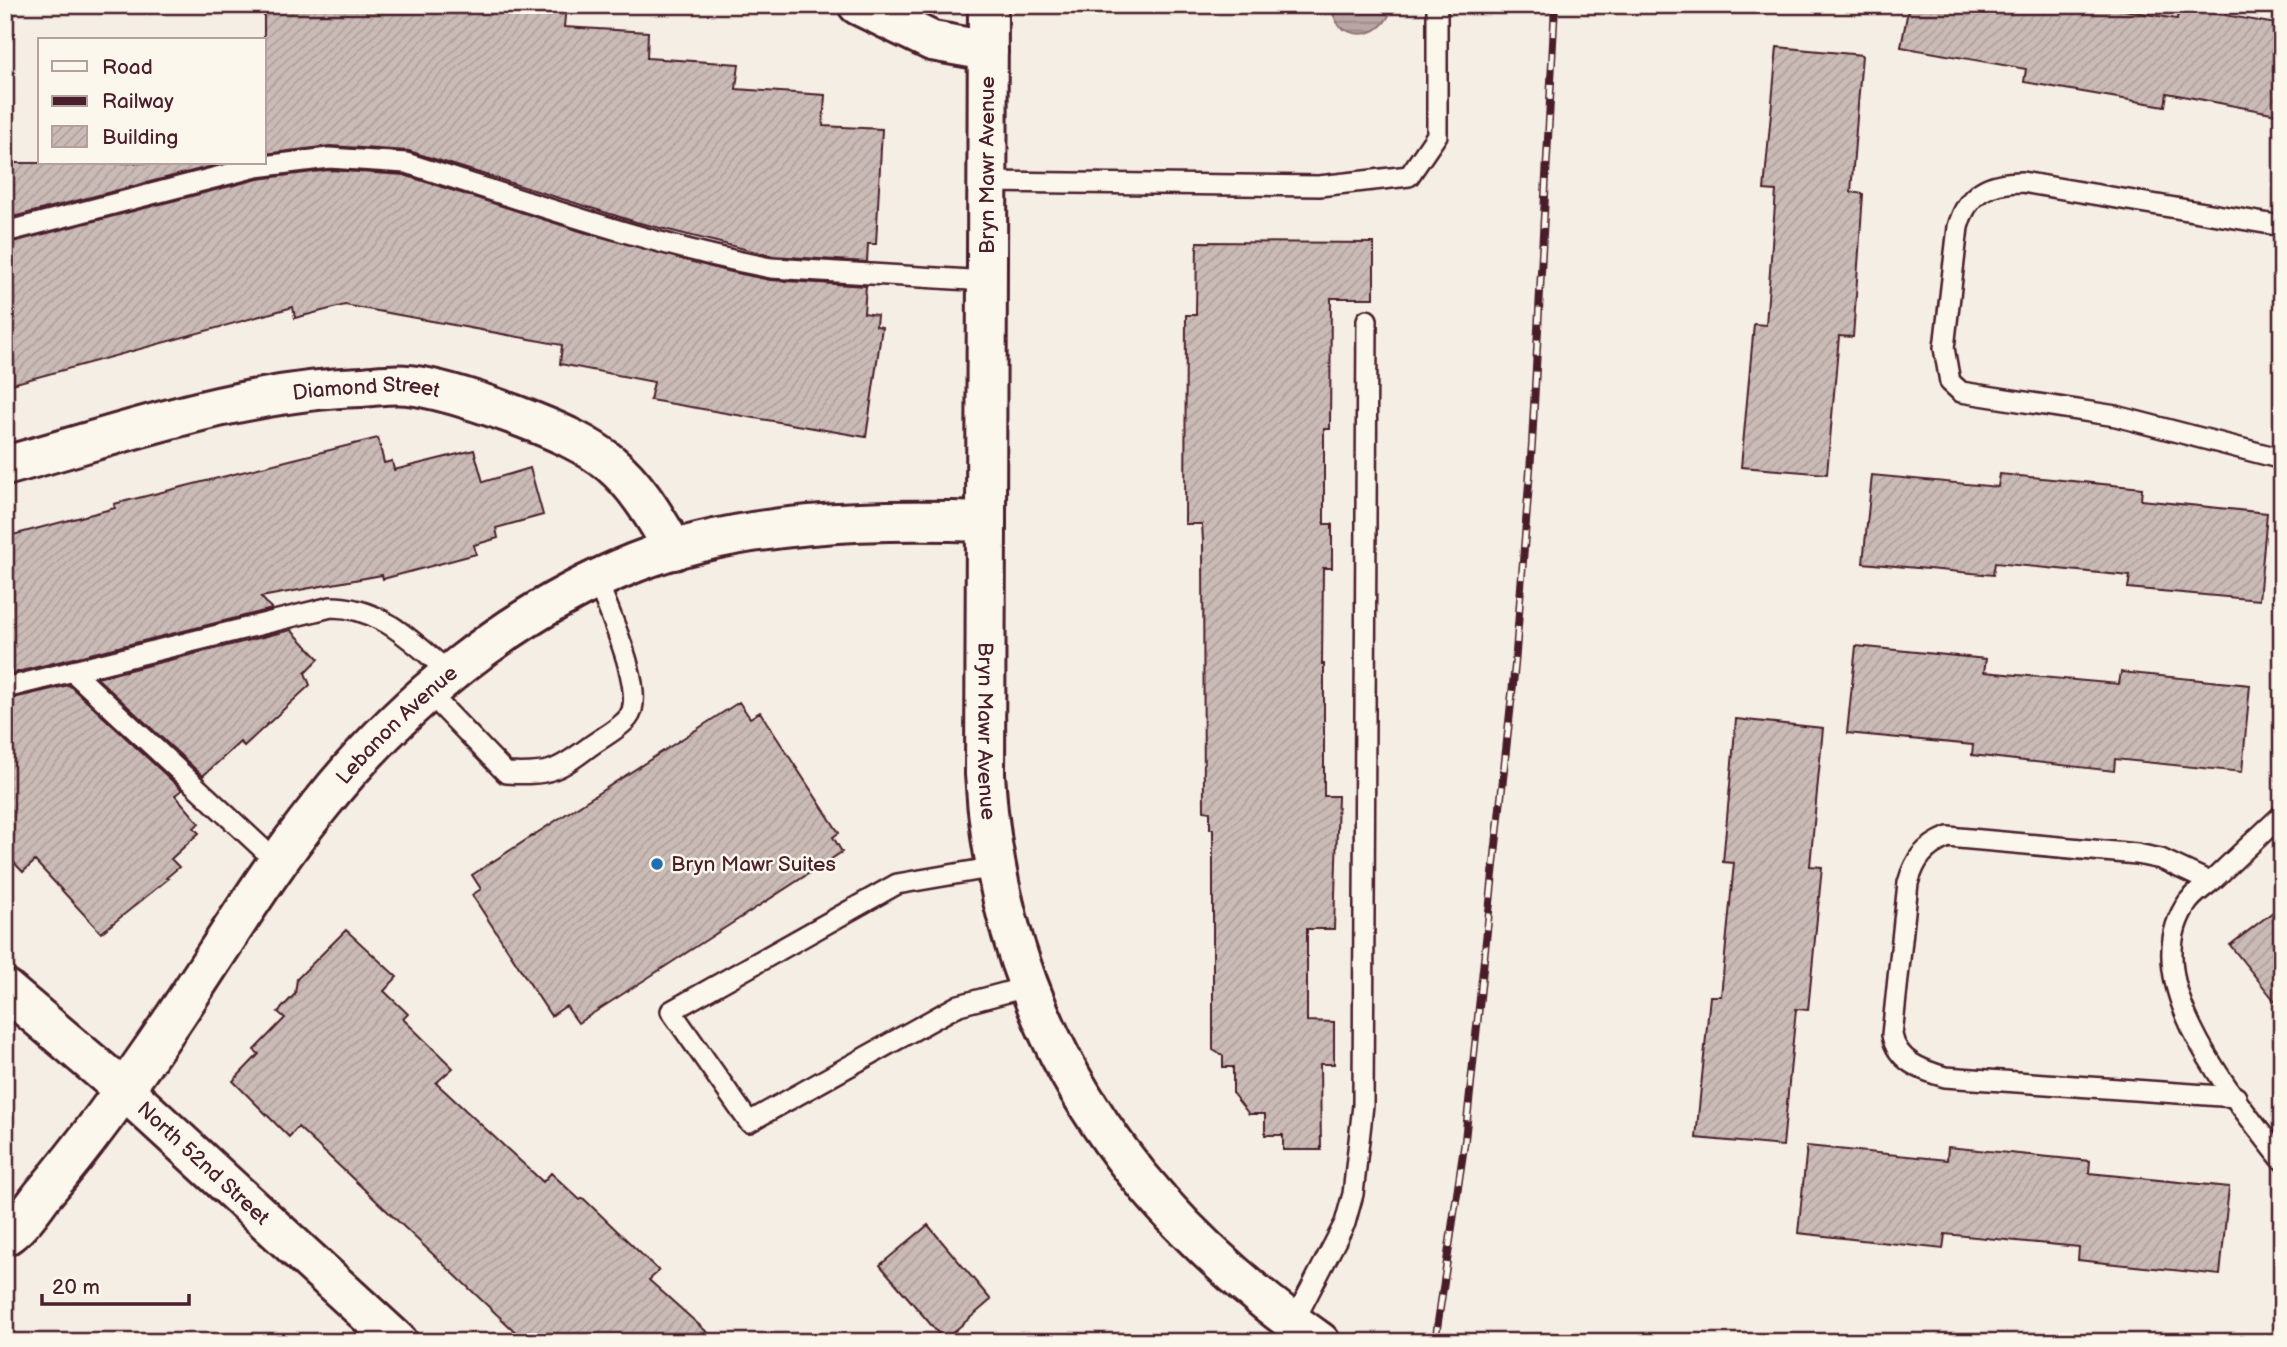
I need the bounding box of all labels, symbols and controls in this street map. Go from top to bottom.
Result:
legend [38,38,266,164]
text: Road [102,55,153,80]
street label: Bryn Mawr Avenue [975,76,1000,254]
text: Railway [102,89,174,114]
text: Building [102,125,178,150]
street label: Diamond Street [291,372,443,406]
street label: Bryn Mawr Avenue [972,642,1001,821]
street label: Lebanon Avenue [331,660,463,789]
place label: Bryn Mawr Suites [671,852,836,877]
marker: Bryn Mawr Suites [649,856,665,872]
street label: North 52nd Street [132,1097,275,1231]
scale bar [42,1263,189,1307]
text: 20 m [52,1275,100,1300]

